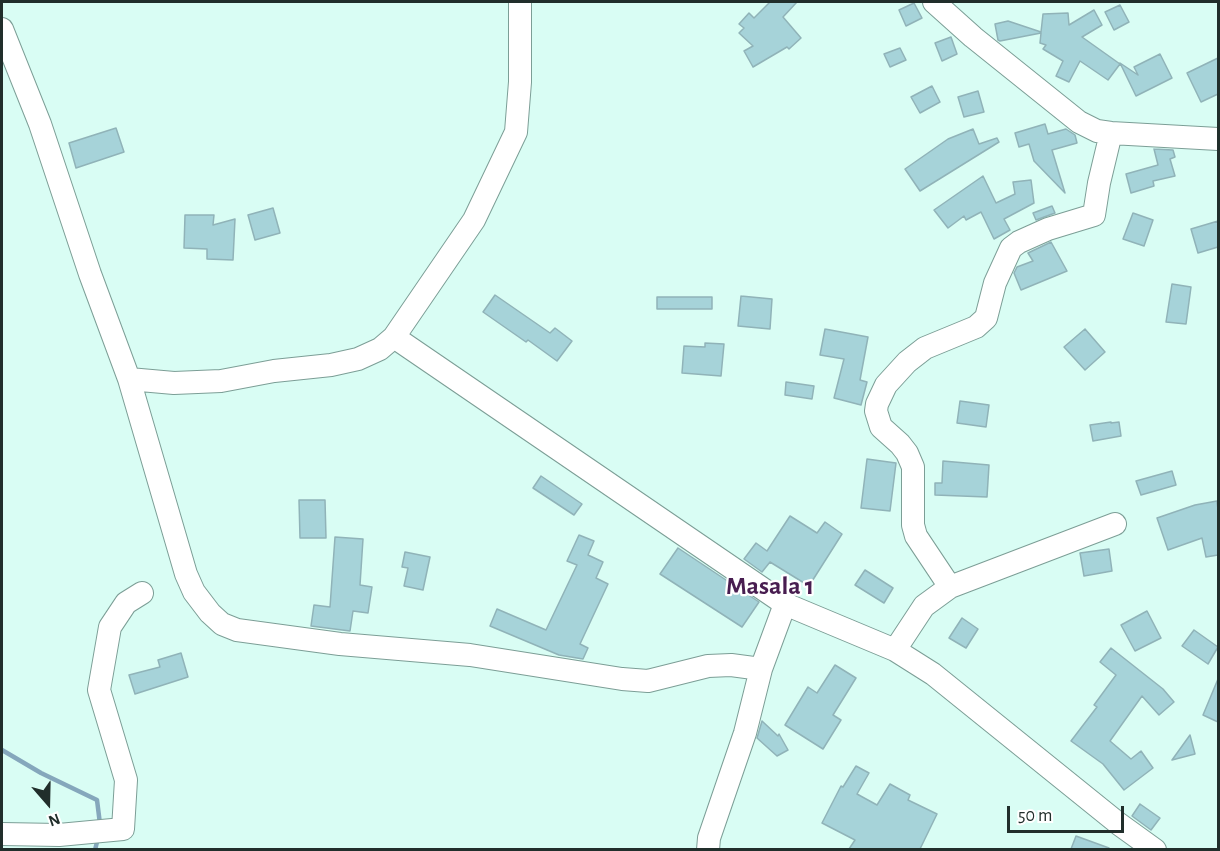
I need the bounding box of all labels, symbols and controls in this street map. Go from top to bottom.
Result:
district label: Masala 1 [726,570,814,602]
north arrow [18,773,78,833]
scale bar [1010,794,1127,832]
text: 50 m [1018,807,1052,825]
text: N [46,810,62,829]

